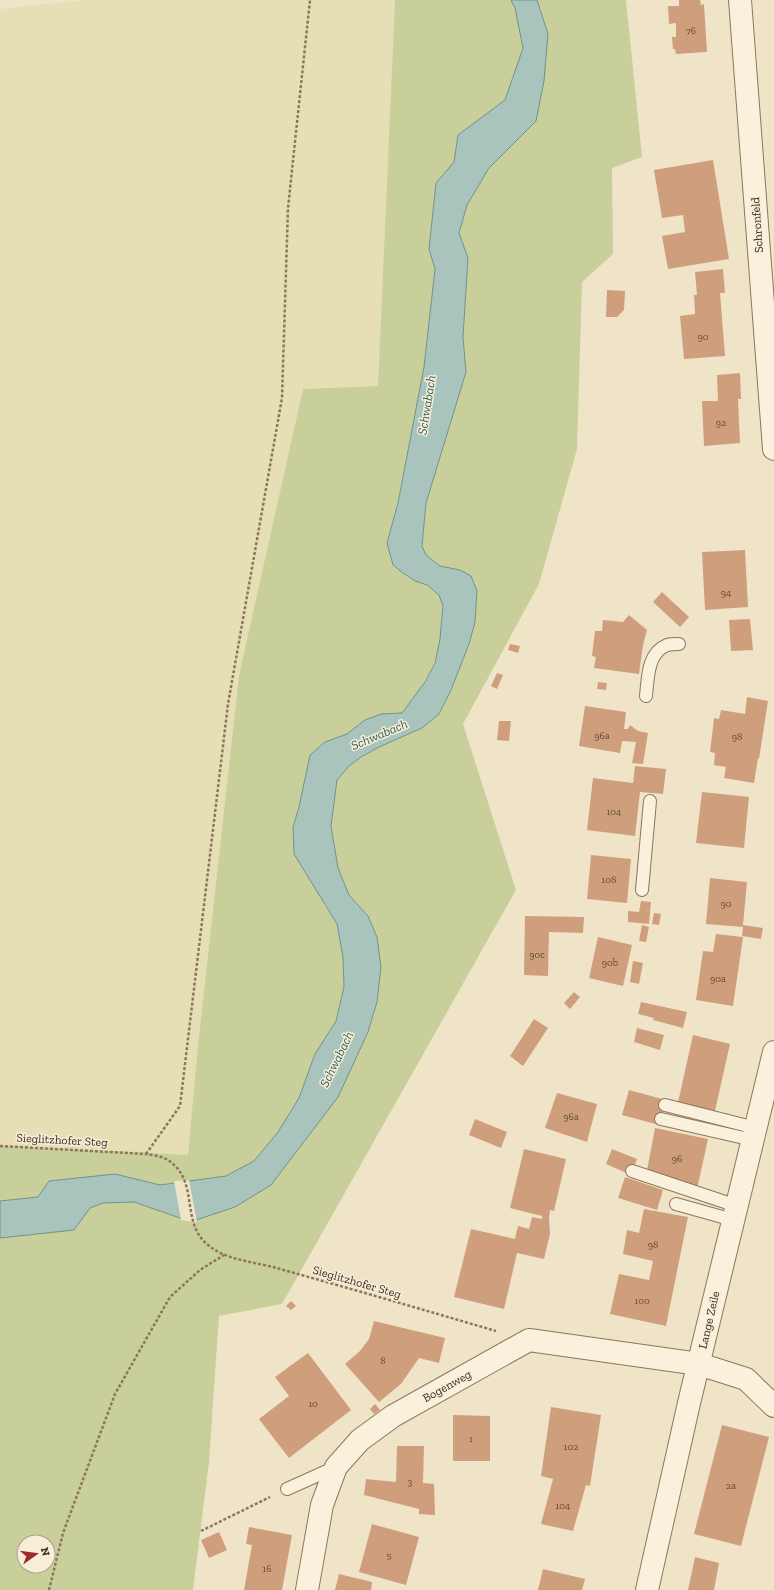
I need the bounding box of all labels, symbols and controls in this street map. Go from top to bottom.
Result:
house number: 76 [686,25,696,37]
street label: Schronfeld [748,196,766,253]
house number: 90 [697,331,709,343]
water label: Schwabach [414,374,439,436]
house number: 92 [716,417,726,429]
house number: 94 [721,587,732,599]
water label: Schwabach [349,716,410,753]
house number: 96a [594,730,610,742]
house number: 98 [732,731,742,743]
house number: 104 [607,806,622,818]
house number: 108 [602,874,617,886]
house number: 90 [720,898,732,910]
house number: 90c [529,949,545,961]
house number: 90b [602,957,618,969]
house number: 90a [710,973,726,985]
water label: Schwabach [317,1029,357,1090]
house number: 96a [563,1111,579,1123]
street label: Sieglitzhofer Steg [16,1131,108,1149]
house number: 96 [672,1153,682,1165]
house number: 98 [648,1239,658,1251]
street label: Sieglitzhofer Steg [311,1263,403,1301]
street label: Lange Zeile [696,1289,723,1350]
house number: 100 [634,1295,650,1307]
house number: 8 [380,1355,386,1367]
street label: Bogenweg [420,1367,474,1405]
house number: 10 [308,1398,318,1410]
house number: 1 [469,1433,473,1445]
house number: 102 [564,1441,578,1453]
house number: 3 [408,1476,413,1488]
house number: 2a [726,1480,736,1492]
house number: 104 [556,1500,571,1512]
north arrow [16,1534,56,1574]
text: N [38,1546,53,1558]
house number: 5 [386,1550,392,1562]
house number: 16 [262,1563,272,1575]

